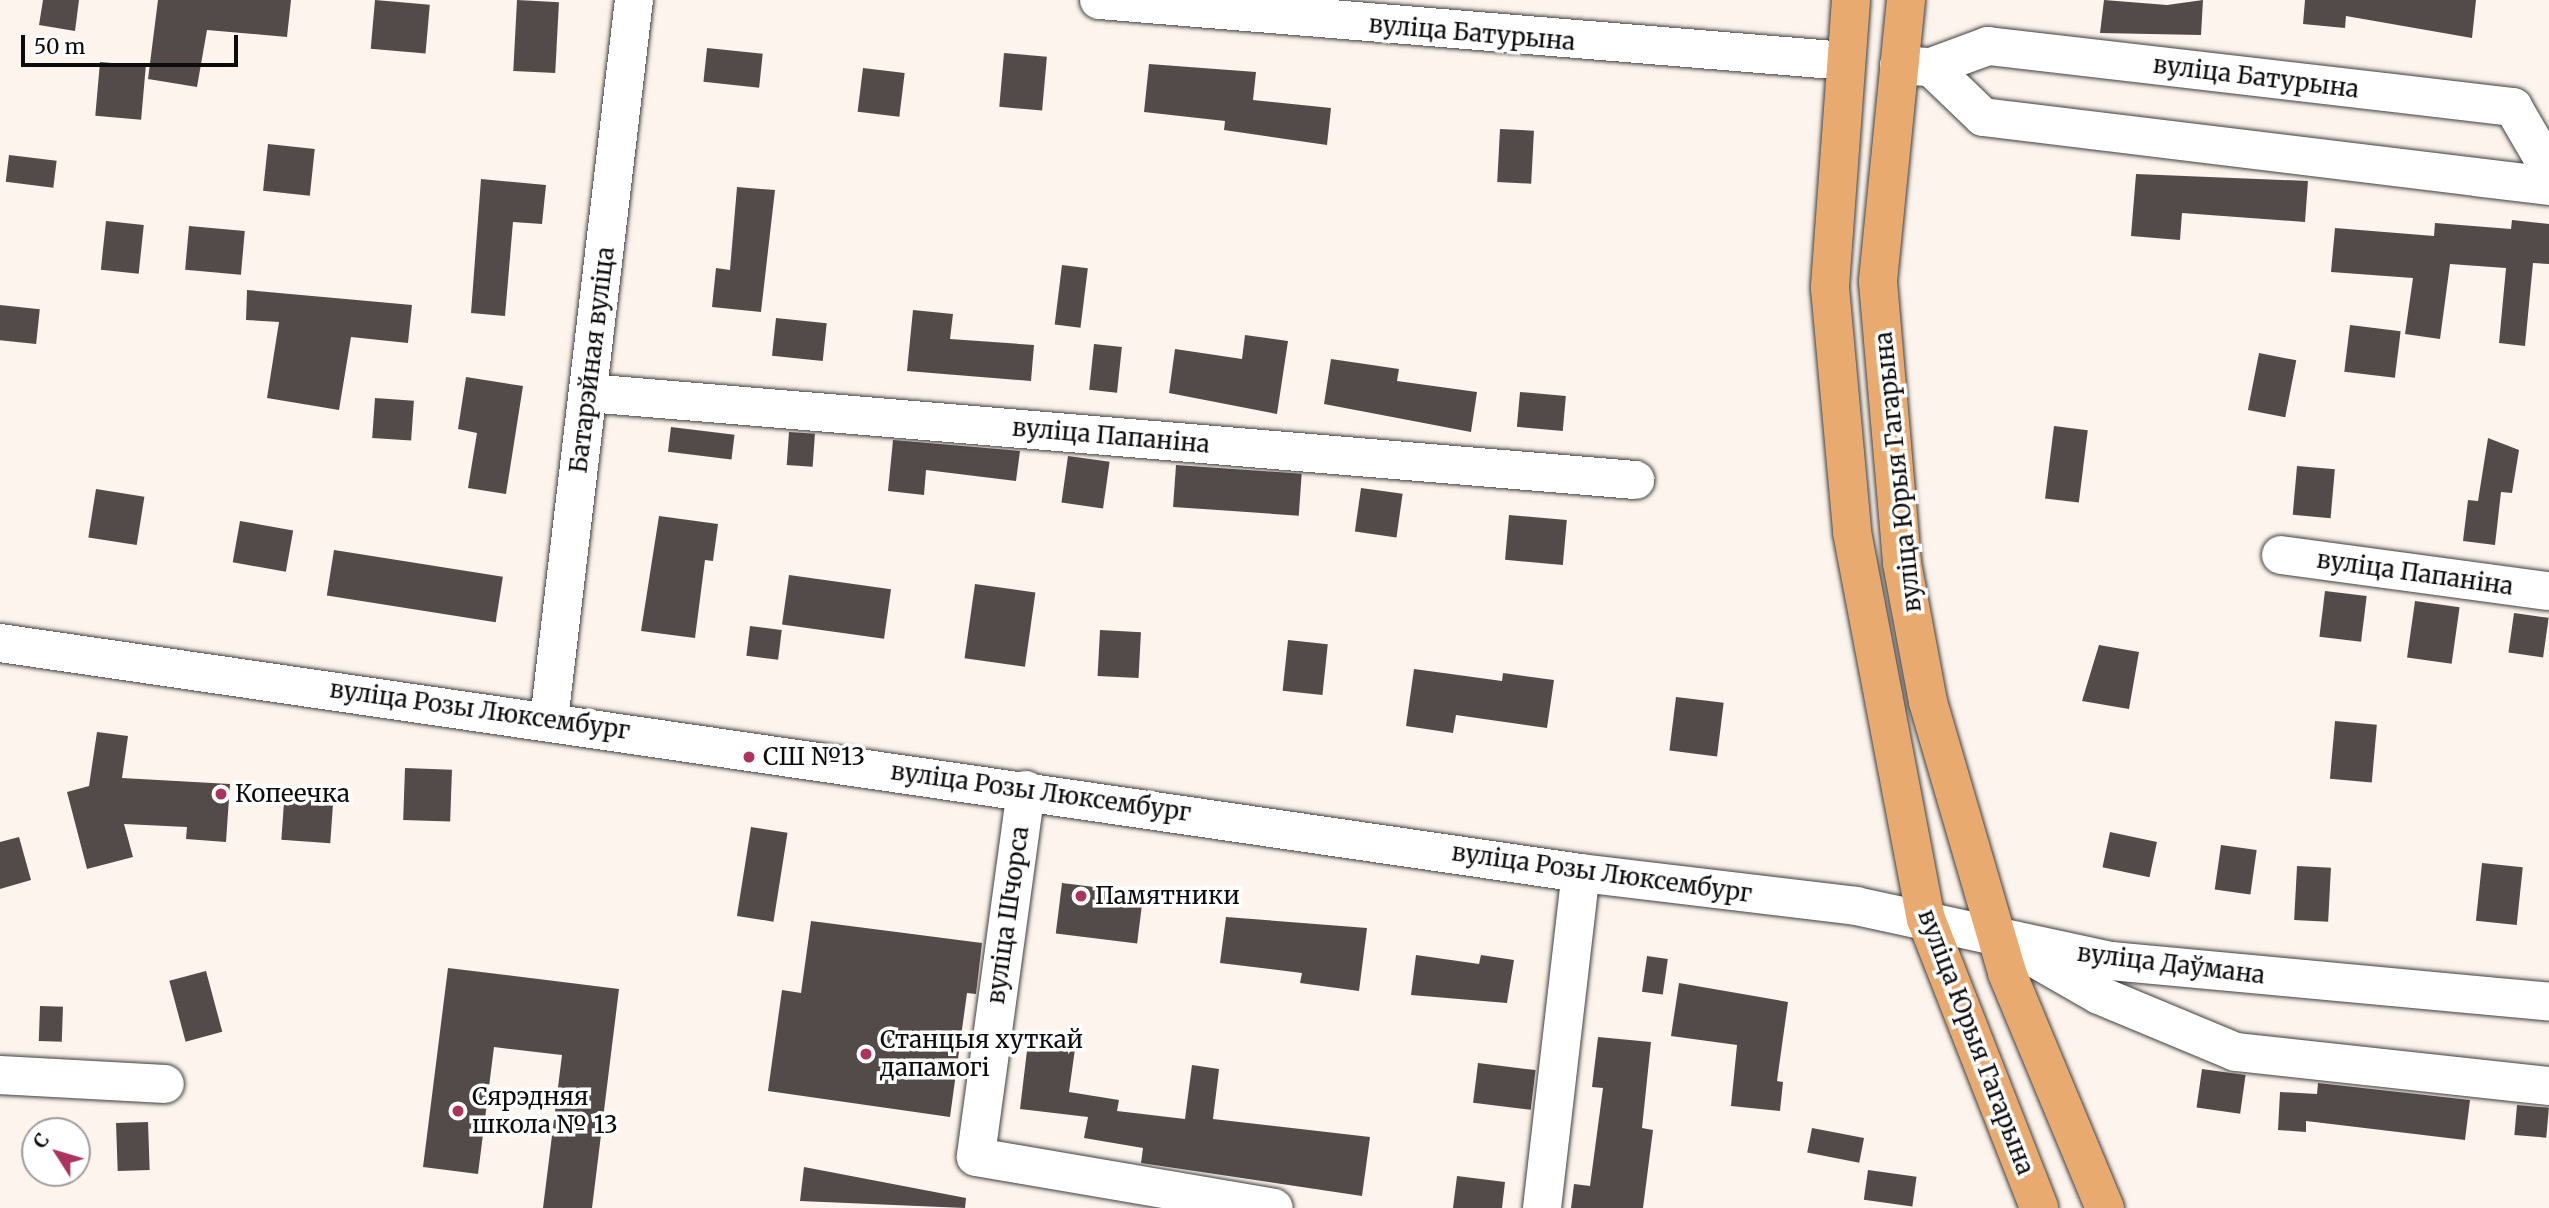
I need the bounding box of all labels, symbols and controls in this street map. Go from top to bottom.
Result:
street label: вуліца Батурына [1368,10,1576,56]
scale bar [24,21,242,65]
text: 50 m [34,33,85,60]
street label: вуліца Батурына [2151,50,2361,104]
street label: Батарэйная вуліца [564,245,620,475]
street label: вуліца Юрыя Гагарына [1869,330,1927,614]
street label: вуліца Папаніна [1011,413,1211,459]
street label: вуліца Папаніна [2315,545,2515,601]
street label: вуліца Розы Люксембург [328,675,632,745]
place label: СШ №13 [763,743,865,771]
marker: СШ №13 [741,749,757,765]
street label: вуліца Розы Люксембург [889,757,1193,827]
place label: Копеечка [235,780,350,808]
marker: Копеечка [213,786,229,802]
street label: вуліца Шчорса [981,824,1035,1006]
street label: вуліца Розы Люксембург [1450,838,1754,908]
place label: Памятники [1095,882,1240,910]
marker: Памятники [1073,888,1089,904]
street label: вуліца Юрыя Гагарына [1912,905,2040,1179]
street label: вуліца Даўмана [2076,938,2266,990]
place label: Станцыя хуткай дапамогі [880,1026,1083,1082]
marker: Станцыя хуткай дапамогі [858,1046,874,1062]
place label: Сярэдняя школа № 13 [472,1083,618,1139]
marker: Сярэдняя школа № 13 [450,1103,466,1119]
north arrow [21,1117,91,1187]
text: С [27,1128,54,1153]

